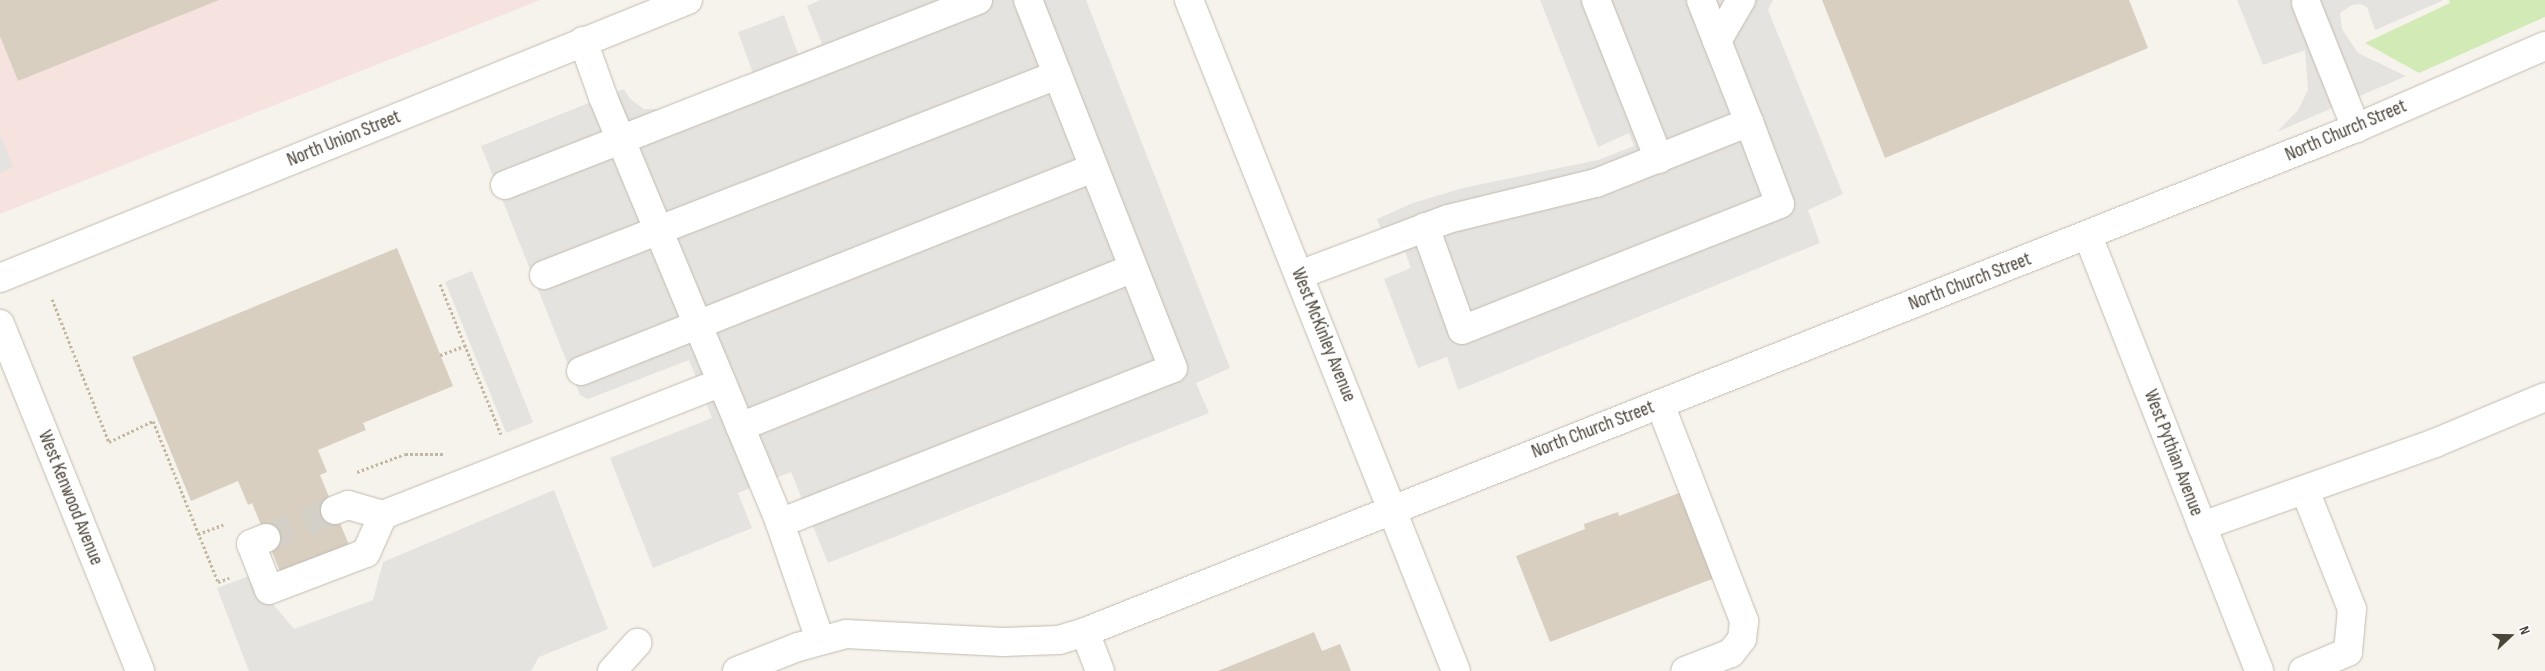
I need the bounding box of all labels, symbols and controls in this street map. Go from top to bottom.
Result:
street label: North Church Street [2282,95,2410,167]
street label: North Union Street [284,106,404,172]
street label: North Church Street [1905,248,2035,316]
street label: West McKinley Avenue [1286,265,1360,405]
street label: West Pythian Avenue [2138,387,2208,519]
street label: North Church Street [1528,396,1658,464]
street label: West Kenwood Avenue [33,427,107,569]
north arrow [2485,611,2535,661]
text: N [2515,624,2534,637]

